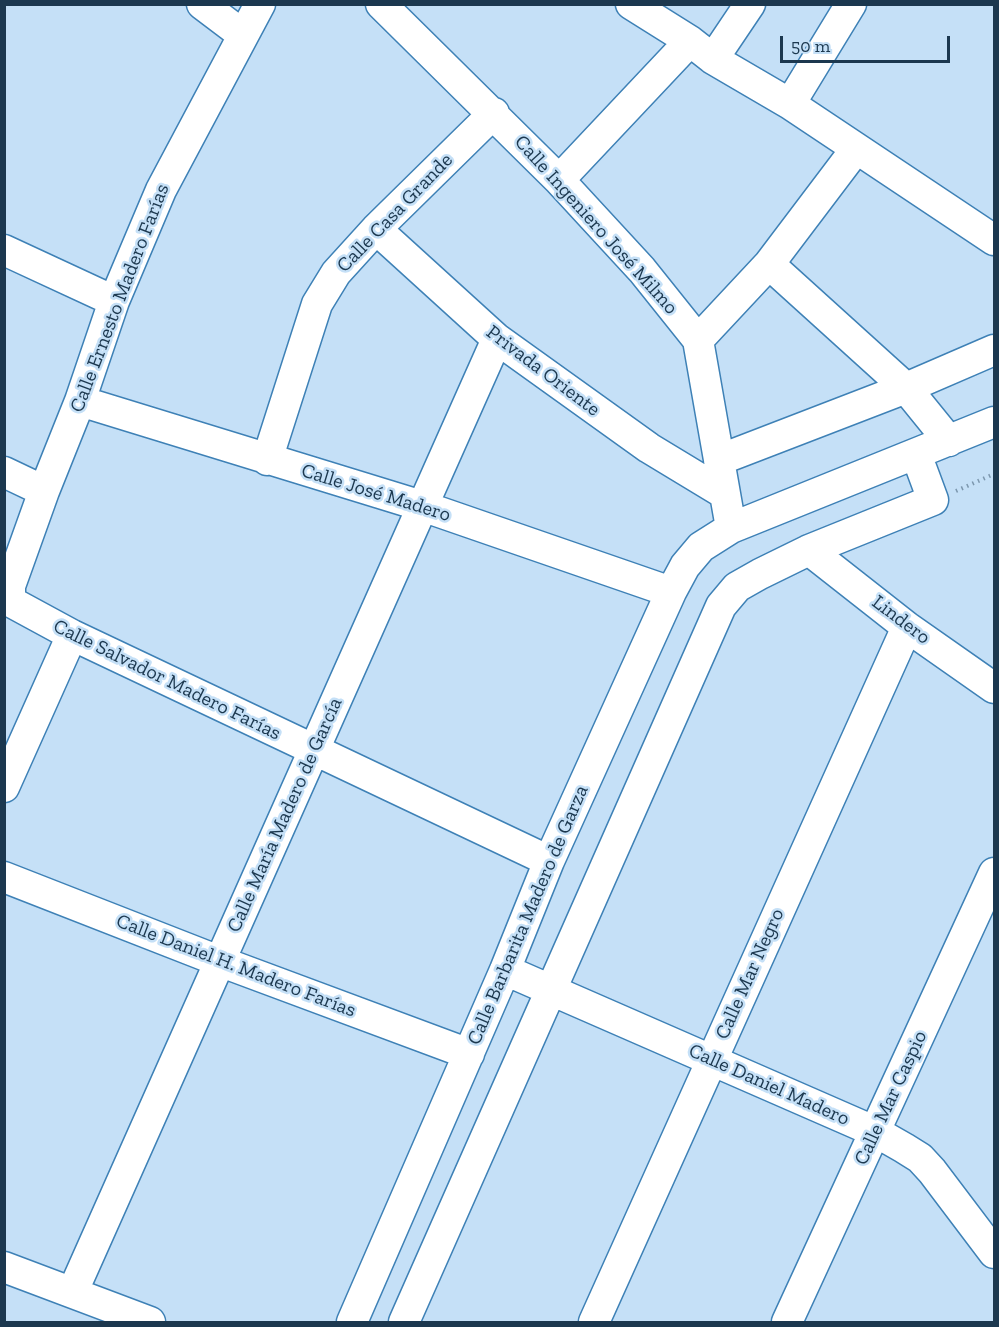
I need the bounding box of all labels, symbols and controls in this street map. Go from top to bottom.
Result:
scale bar [783,24,952,62]
text: 50 m [791,35,830,57]
street label: Calle Ingeniero José Milmo [509,130,683,320]
street label: Calle Casa Grande [332,148,458,278]
street label: Calle Ernesto Madero Farías [65,180,175,416]
street label: Privada Oriente [481,320,605,422]
street label: Calle José Madero [298,459,454,527]
street label: Lindero [867,590,935,650]
street label: Calle Salvador Madero Farías [49,614,285,746]
street label: Calle María Madero de García [222,694,348,936]
street label: Calle Barbarita Madero de Garza [462,782,594,1048]
street label: Calle Mar Negro [710,905,790,1043]
street label: Calle Daniel H. Madero Farías [113,909,359,1023]
street label: Calle Mar Caspio [849,1027,933,1169]
street label: Calle Daniel Madero [685,1039,853,1131]

